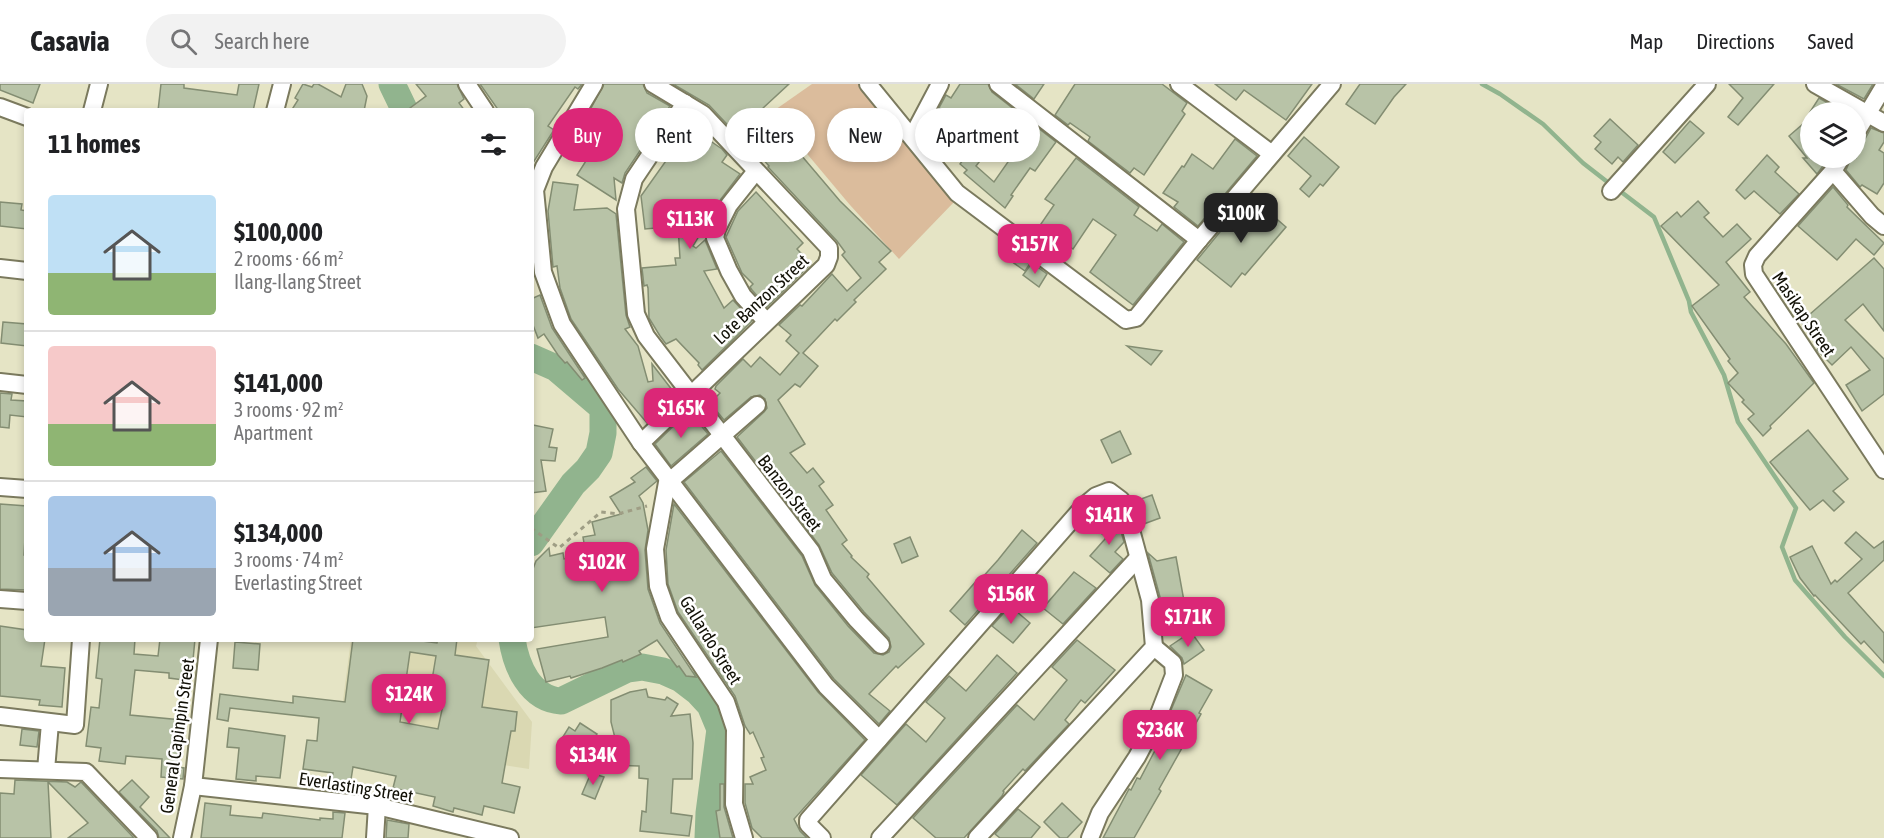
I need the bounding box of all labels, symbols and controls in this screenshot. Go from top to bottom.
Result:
search box [146,14,566,68]
text: Casavia [30,25,110,57]
icon: search [167,25,200,58]
text: Search here [215,28,309,54]
text: Map [1629,29,1663,53]
text: Directions [1696,29,1775,53]
text: Saved [1808,29,1854,53]
map controls [1800,102,1866,168]
button: layers [1800,102,1866,168]
chip: Buy [552,108,623,162]
chip: Rent [635,108,713,162]
chip: Filters [725,108,815,162]
chip: New [827,108,903,162]
chip: Apartment [915,108,1040,162]
icon: filters [477,128,510,161]
text: 11 homes [48,129,141,159]
pin: $100K [1199,193,1283,244]
pin: $113K [648,199,732,250]
text: $100K [1218,201,1264,224]
text: $113K [667,207,713,230]
text: $100,000 [234,217,323,247]
icon: home [96,219,168,291]
pin: $157K [993,224,1077,275]
text: $157K [1012,232,1058,255]
text: 2 rooms · 66 m² [234,247,344,270]
street label: Lote Banzon Street [709,250,813,348]
street label: Masikap Street [1768,268,1840,360]
text: Ilang-Ilang Street [234,270,362,293]
text: $141,000 [234,368,323,398]
icon: home [96,370,168,442]
pin: $165K [639,388,723,439]
text: $165K [658,396,704,419]
text: 3 rooms · 92 m² [234,398,344,421]
text: Apartment [234,421,313,444]
street label: Banzon Street [754,451,826,535]
pin: $141K [1067,495,1151,546]
text: $141K [1086,503,1132,526]
text: $134,000 [234,518,323,548]
icon: home [96,520,168,592]
pin: $102K [560,542,644,593]
text: 3 rooms · 74 m² [234,548,344,571]
text: $102K [579,550,625,573]
text: Everlasting Street [234,571,362,594]
pin: $156K [969,574,1053,625]
text: $156K [988,582,1034,605]
street label: Gallardo Street [676,592,746,688]
pin: $171K [1146,597,1230,648]
text: $171K [1165,605,1211,628]
street label: General Capinpin Street [156,657,198,815]
pin: $124K [367,674,451,725]
text: $124K [386,682,432,705]
pin: $236K [1118,710,1202,761]
text: $236K [1137,718,1183,741]
pin: $134K [551,735,635,786]
text: $134K [570,743,616,766]
street label: Everlasting Street [297,768,415,806]

